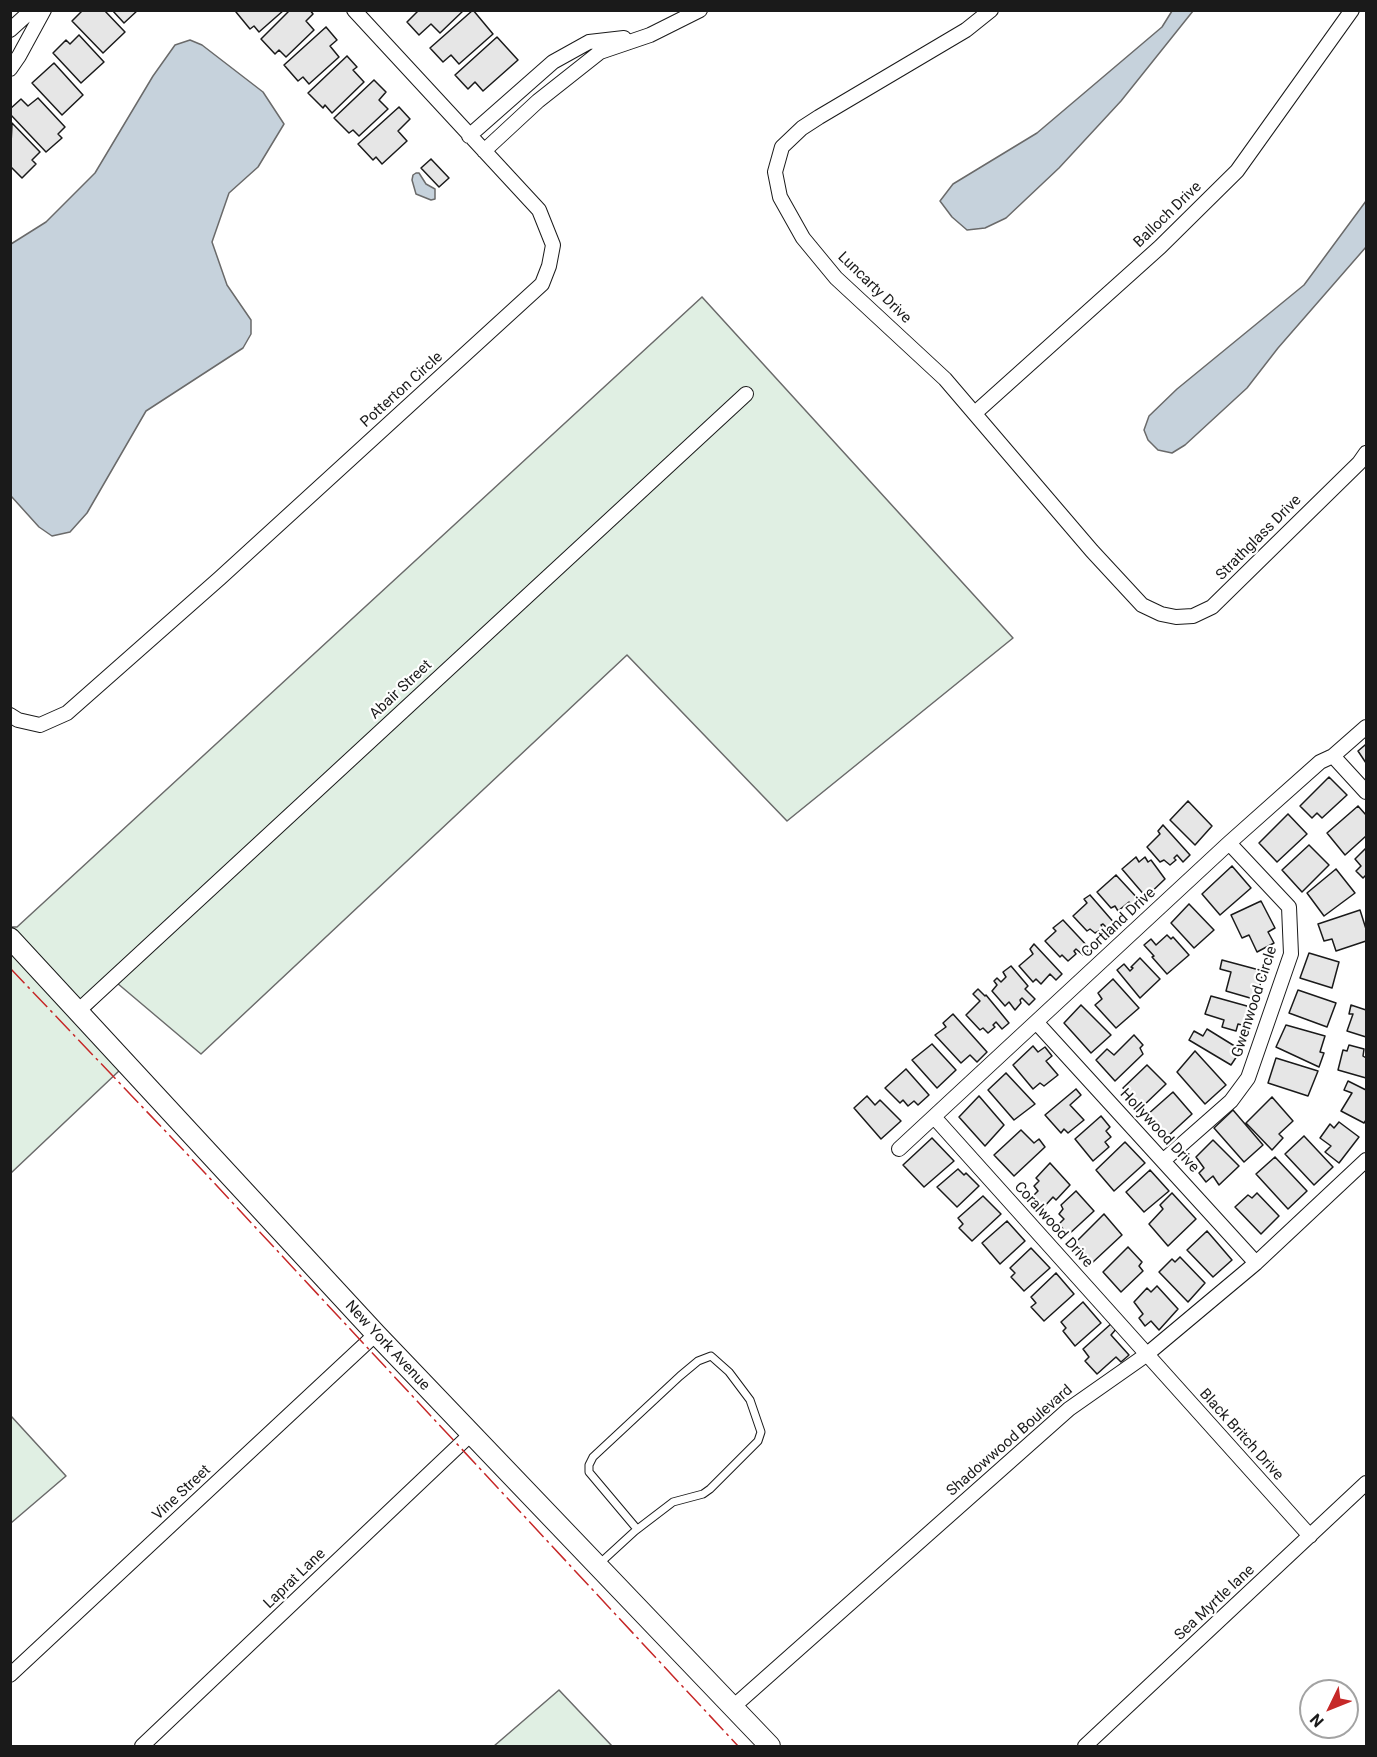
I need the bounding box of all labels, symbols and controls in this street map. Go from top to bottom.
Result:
street label: Balloch Drive [1130,178,1206,252]
street label: Luncarty Drive [834,248,914,328]
street label: Potterton Circle [357,348,447,432]
street label: Strathglass Drive [1213,492,1305,584]
street label: Abair Street [366,657,436,723]
street label: Cortland Drive [1078,884,1160,962]
street label: Gwenwood Circle [1229,944,1281,1060]
street label: Hollywood Drive [1116,1085,1202,1177]
street label: Coralwood Drive [1010,1178,1096,1272]
street label: New York Avenue [341,1297,433,1395]
street label: Shadowwood Boulevard [944,1382,1076,1500]
street label: Black Britch Drive [1195,1386,1287,1484]
street label: Vine Street [149,1462,215,1524]
street label: Laprat Lane [260,1545,330,1613]
street label: Sea Myrtle lane [1171,1561,1259,1645]
north arrow [1299,1679,1359,1739]
text: N [1306,1710,1328,1731]

